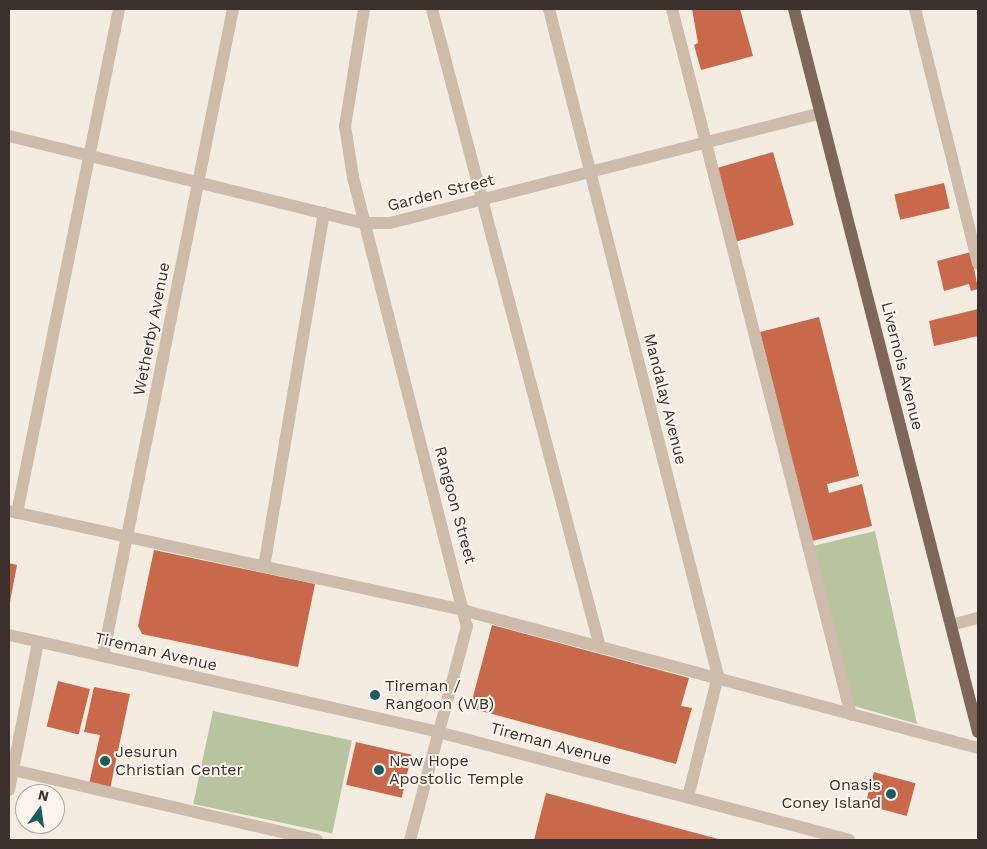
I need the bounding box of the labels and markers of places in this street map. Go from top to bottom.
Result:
place label: Tireman / Rangoon (WB) [385,676,494,714]
marker: Tireman / Rangoon (WB) [369,689,381,701]
place label: Jesurun Christian Center [115,742,243,780]
place label: New Hope Apostolic Temple [389,751,524,789]
marker: Jesurun Christian Center [99,755,111,767]
marker: New Hope Apostolic Temple [373,764,385,776]
place label: Onasis Coney Island [781,775,881,813]
marker: Onasis Coney Island [885,788,897,800]

